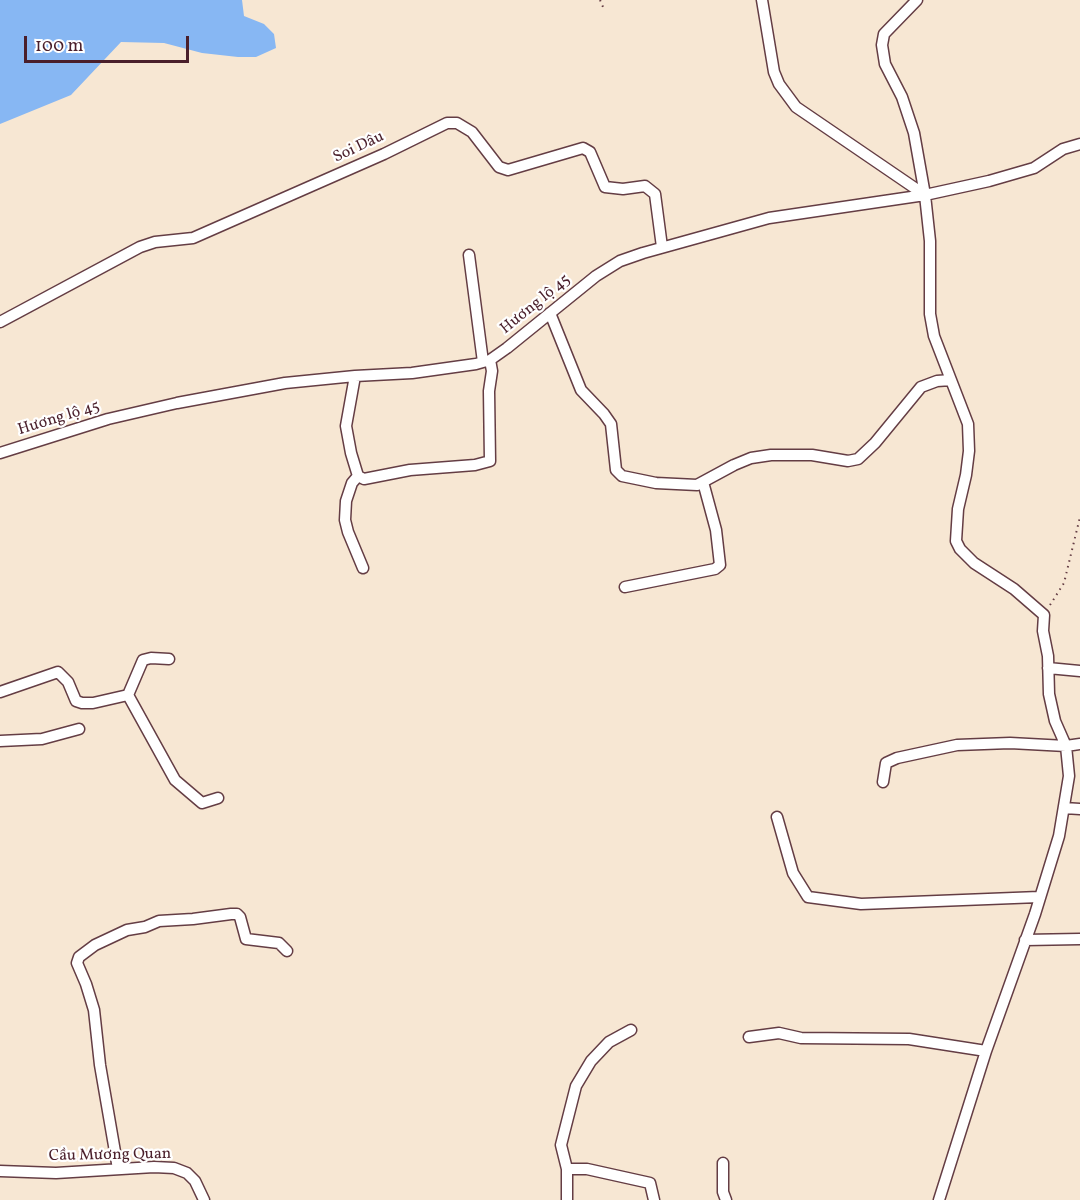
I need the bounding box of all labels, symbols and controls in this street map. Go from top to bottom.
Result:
scale bar [27,24,192,62]
text: 100 m [35,34,84,59]
street label: Soi Dâu [330,128,388,168]
street label: Hương lộ 45 [497,271,575,339]
street label: Hương lộ 45 [16,397,102,441]
street label: Cầu Mương Quan [48,1145,172,1167]

